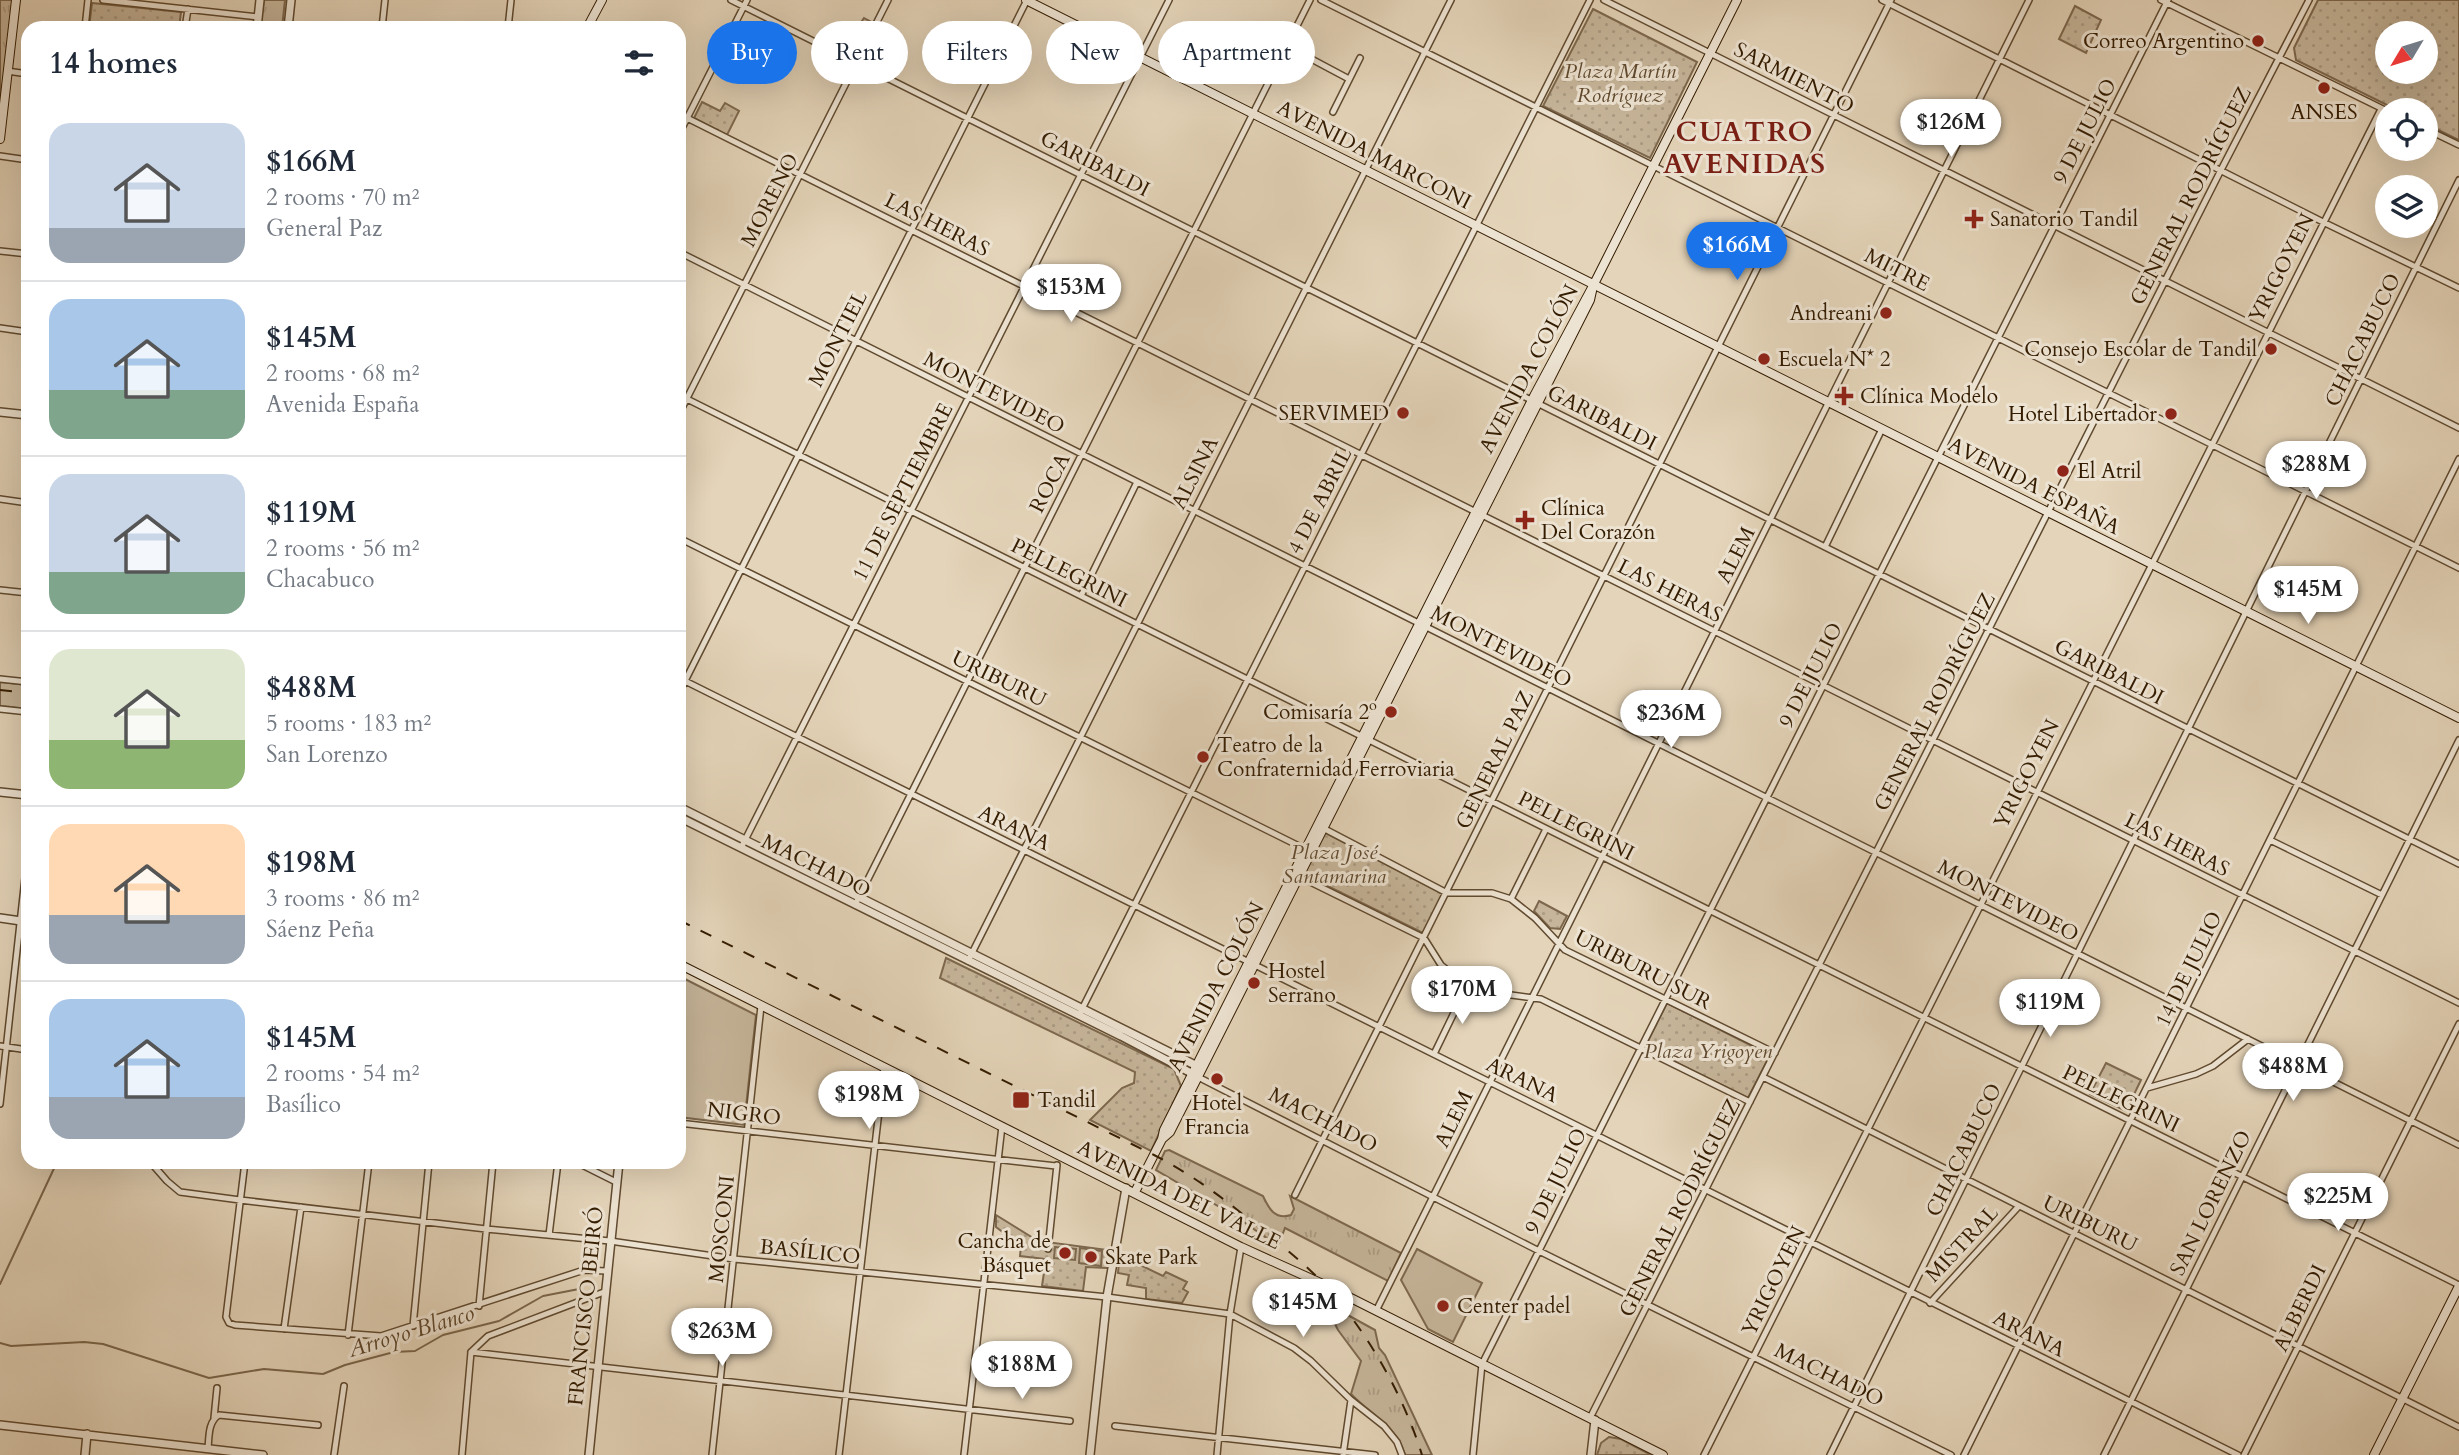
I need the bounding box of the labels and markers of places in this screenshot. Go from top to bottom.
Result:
place label: Correo Argentino [2083,27,2244,56]
marker: Correo Argentino [2250,33,2266,49]
marker: ANSES [2316,80,2332,96]
place label: ANSES [2291,98,2357,127]
pin: $126M [1902,100,2000,159]
place label: Sanatorio Tandil [1990,205,2138,234]
marker: Sanatorio Tandil [1964,209,1984,229]
pin: $166M [1688,222,1786,282]
pin: $153M [1022,264,1120,324]
place label: Andreani [1790,299,1872,328]
marker: Andreani [1878,305,1894,321]
place label: Consejo Escolar de Tandil [2024,335,2257,364]
marker: Consejo Escolar de Tandil [2263,341,2279,357]
place label: Escuela N* 2 [1778,345,1891,374]
marker: Escuela N* 2 [1756,351,1772,367]
place label: Clínica Modelo [1860,382,1998,411]
marker: Clínica Modelo [1834,386,1854,406]
place label: SERVIMED [1279,399,1389,428]
place label: Hotel Libertador [2008,400,2157,429]
marker: SERVIMED [1395,405,1411,421]
marker: Hotel Libertador [2163,406,2179,422]
pin: $288M [2267,442,2365,501]
place label: El Atril [2077,457,2141,486]
marker: El Atril [2055,463,2071,479]
place label: Clínica Del Corazón [1541,494,1655,547]
marker: Clínica Del Corazón [1515,510,1535,530]
pin: $145M [2259,566,2357,626]
pin: $236M [1622,690,1720,750]
place label: Comisaría 2º [1263,698,1377,727]
marker: Comisaría 2º [1383,704,1399,720]
place label: Teatro de la Confraternidad Ferroviaria [1217,731,1455,784]
marker: Teatro de la Confraternidad Ferroviaria [1195,749,1211,765]
place label: Hostel Serrano [1268,957,1336,1010]
pin: $170M [1413,967,1511,1026]
marker: Hostel Serrano [1246,975,1262,991]
pin: $119M [2001,979,2099,1039]
pin: $488M [2244,1044,2342,1103]
marker: Hotel Francia [1209,1071,1225,1087]
pin: $198M [820,1072,918,1131]
place label: Tandil [1037,1086,1096,1115]
place label: Hotel Francia [1184,1089,1250,1142]
marker: Tandil [1011,1090,1031,1110]
pin: $225M [2289,1174,2387,1233]
place label: Cancha de Básquet [957,1227,1051,1280]
place label: Skate Park [1105,1243,1199,1272]
marker: Cancha de Básquet [1057,1245,1073,1261]
marker: Skate Park [1083,1249,1099,1265]
pin: $145M [1254,1280,1352,1339]
place label: Center padel [1457,1292,1570,1321]
marker: Center padel [1435,1298,1451,1314]
pin: $263M [673,1308,771,1368]
pin: $188M [973,1342,1071,1401]

